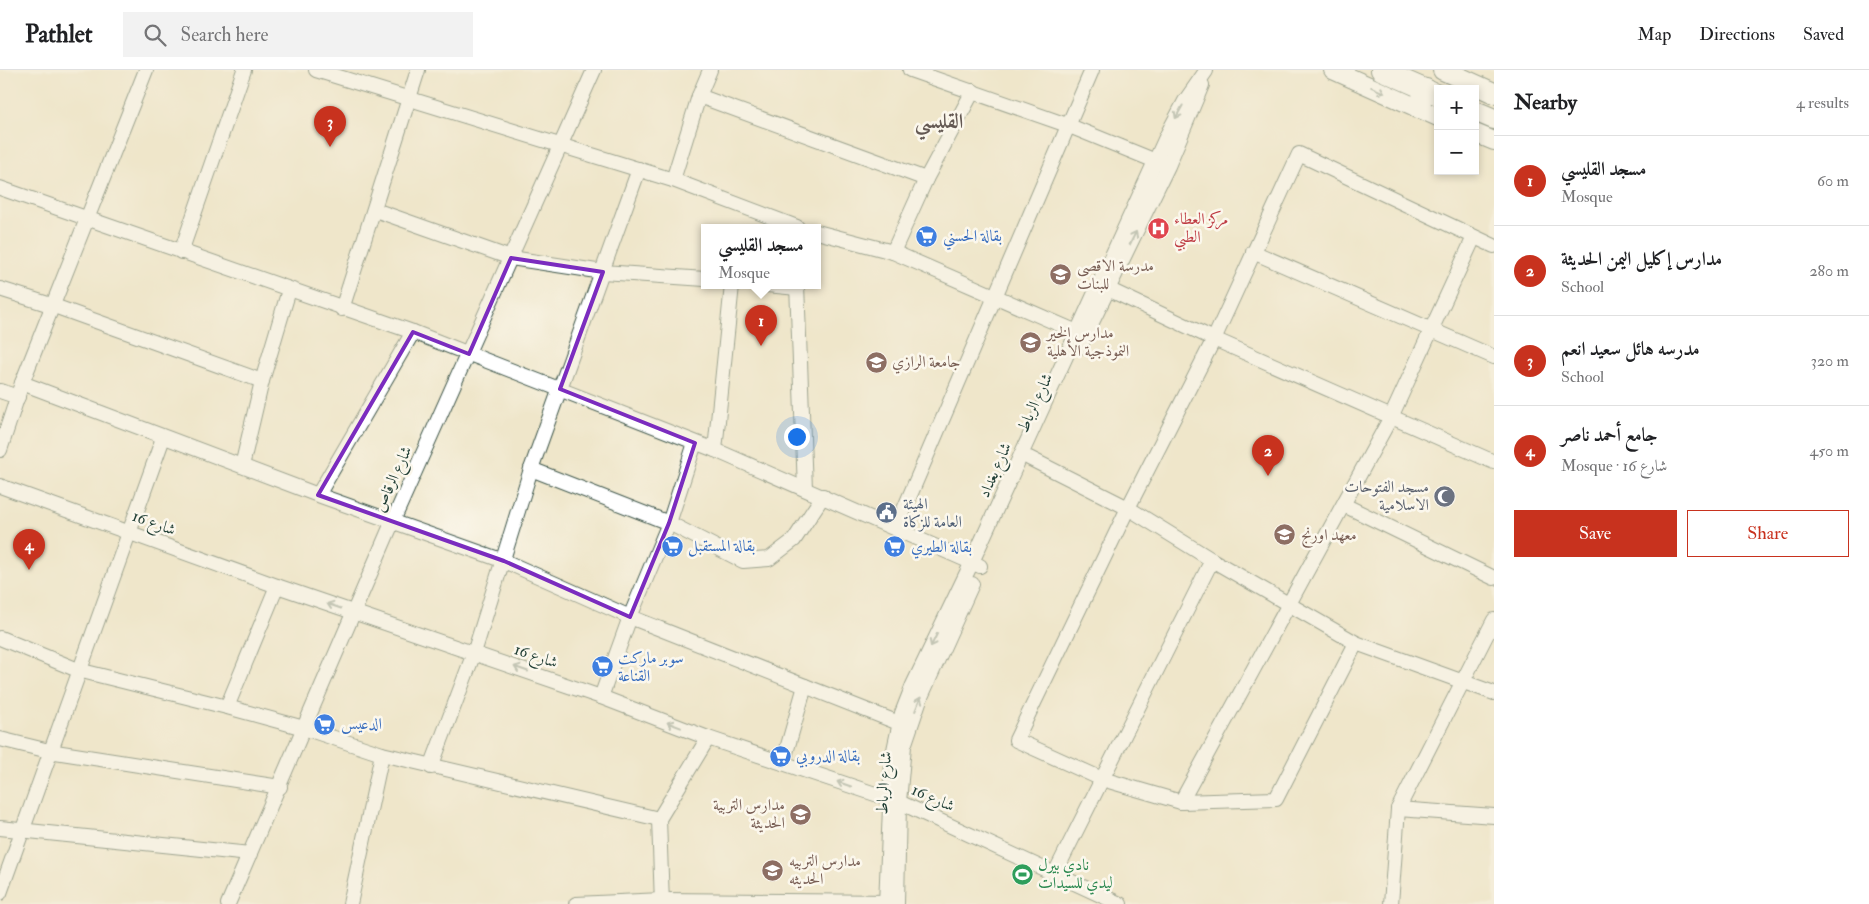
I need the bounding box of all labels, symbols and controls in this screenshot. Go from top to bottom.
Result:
search box [123,12,473,57]
text: Pathlet [25,19,93,50]
icon: search [141,21,169,49]
text: Search here [181,23,268,47]
text: Map [1638,23,1671,46]
text: Directions [1699,23,1775,46]
text: Saved [1803,23,1844,46]
one-way arrow [1370,85,1385,95]
map controls [1434,85,1479,175]
button: + [1434,85,1479,130]
text: Nearby [1514,89,1577,116]
text: 4 results [1796,93,1849,113]
one-way arrow [1174,104,1184,118]
pin: 3 [314,106,346,147]
district label: القليسي [915,108,963,141]
button: − [1434,130,1479,175]
text: مسجد القليسي [1561,157,1646,181]
text: 1 [1527,171,1533,191]
text: 60 m [1817,171,1849,191]
text: Mosque [1561,187,1613,207]
place label: مركز العطاء الطبي [1174,209,1228,252]
hospital icon: مركز العطاء الطبي [1146,216,1170,240]
popup [701,224,821,289]
supermarket icon: بقالة الحسني [915,224,939,248]
place label: بقالة الحسني [943,226,1002,251]
one-way arrow [1129,231,1138,246]
text: مسجد القليسي [718,233,804,257]
text: مدارس إكليل اليمن الحديثة [1561,247,1722,271]
place label: مدرسة الاقصى للبنات [1077,256,1154,294]
text: 2 [1526,261,1534,281]
text: 280 m [1809,261,1849,281]
text: Mosque [718,263,770,283]
school or university icon: مدرسة الاقصى للبنات [1049,263,1073,287]
text: School [1561,277,1604,297]
pin: 1 [745,305,777,346]
place label: مدارس الخير النموذجية الأهلية [1045,323,1129,361]
school or university icon: مدارس الخير النموذجية الأهلية [1019,330,1043,354]
text: مدرسه هائل سعيد انعم [1561,337,1700,361]
school or university icon: جامعة الرازي [864,350,888,374]
text: 3 [1527,351,1533,371]
text: 320 m [1811,351,1849,371]
place label: جامعة الرازي [892,352,961,374]
text: School [1561,367,1604,387]
street label: شارع الرباط [1013,370,1060,437]
text: جامع أحمد ناصر [1561,423,1657,447]
your location [784,424,810,450]
pin: 2 [1252,435,1284,476]
street label: شارع بغداد [974,439,1019,502]
text: 4 [1526,441,1534,461]
text: 450 m [1810,441,1849,461]
street label: شارع الرقاص [370,443,419,517]
text: Mosque · شارع 16 [1561,456,1667,476]
place label: مسجد الفتوحات الاسلامية [1344,477,1429,515]
mosque icon: مسجد الفتوحات الاسلامية [1433,484,1457,508]
place label: الهيئة العامة للزكاة [903,494,962,532]
public building icon: الهيئة العامة للزكاة [875,501,899,525]
street label: شارع 16 [128,506,178,543]
button: Save [1514,510,1677,557]
button: Share [1687,510,1849,557]
school or university icon: معهد اورنج [1273,523,1297,547]
place label: معهد اورنج [1301,525,1357,548]
pin: 4 [13,529,45,570]
supermarket icon: بقالة المستقبل [660,534,684,558]
supermarket icon: بقالة الطيري [883,535,907,559]
place label: بقالة المستقبل [688,536,755,557]
place label: بقالة الطيري [911,537,972,559]
one-way arrow [326,600,342,610]
one-way arrow [929,632,938,647]
street label: شارع 16 [511,639,560,676]
place label: سوبر ماركت القناعة [618,648,684,686]
supermarket icon: سوبر ماركت القناعة [590,655,614,679]
one-way arrow [514,664,529,673]
one-way arrow [914,697,924,712]
supermarket icon: الدعيس [313,712,337,736]
place label: الدعيس [341,714,382,734]
one-way arrow [667,720,682,729]
supermarket icon: بقالة الدروبي [768,744,792,768]
place label: بقالة الدروبي [796,746,860,768]
street label: شارع الرباط [872,751,899,816]
one-way arrow [836,779,852,788]
street label: شارع 16 [907,780,958,819]
place label: مدارس التربية الحديثة [713,795,785,833]
school or university icon: مدارس التربية الحديثة [789,802,813,826]
place label: مدارس التربيه الحديثه [789,851,861,889]
place label: نادي بيرل ليدي للسيدات [1038,855,1113,895]
school or university icon: مدارس التربيه الحديثه [761,858,785,882]
sports icon: نادي بيرل ليدي للسيدات [1010,862,1034,886]

